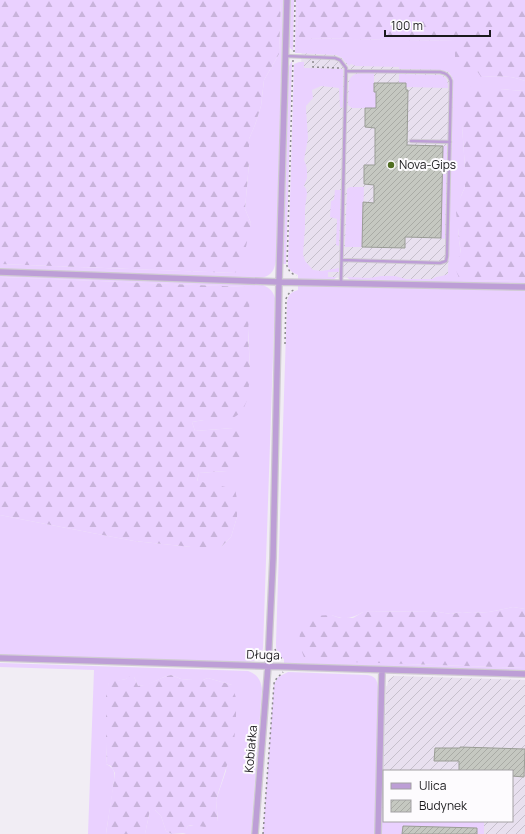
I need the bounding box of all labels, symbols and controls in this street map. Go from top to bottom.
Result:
scale bar [385,12,490,38]
text: 100 m [391,17,423,34]
place label: Nova-Gips [399,156,456,173]
marker: Nova-Gips [386,160,396,170]
street label: Długa [246,645,280,664]
street label: Kobiałka [240,725,261,773]
legend [383,770,513,822]
text: Ulica [419,777,446,794]
text: Budynek [419,797,468,814]

